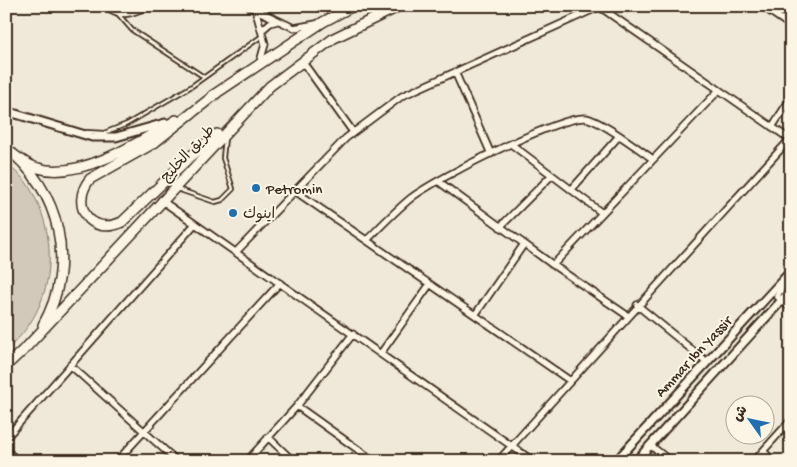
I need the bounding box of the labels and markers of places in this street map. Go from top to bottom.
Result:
place label: Petromin [265,181,322,199]
marker: Petromin [250,182,262,194]
place label: اينوك [243,206,275,224]
marker: اينوك [227,207,239,219]

